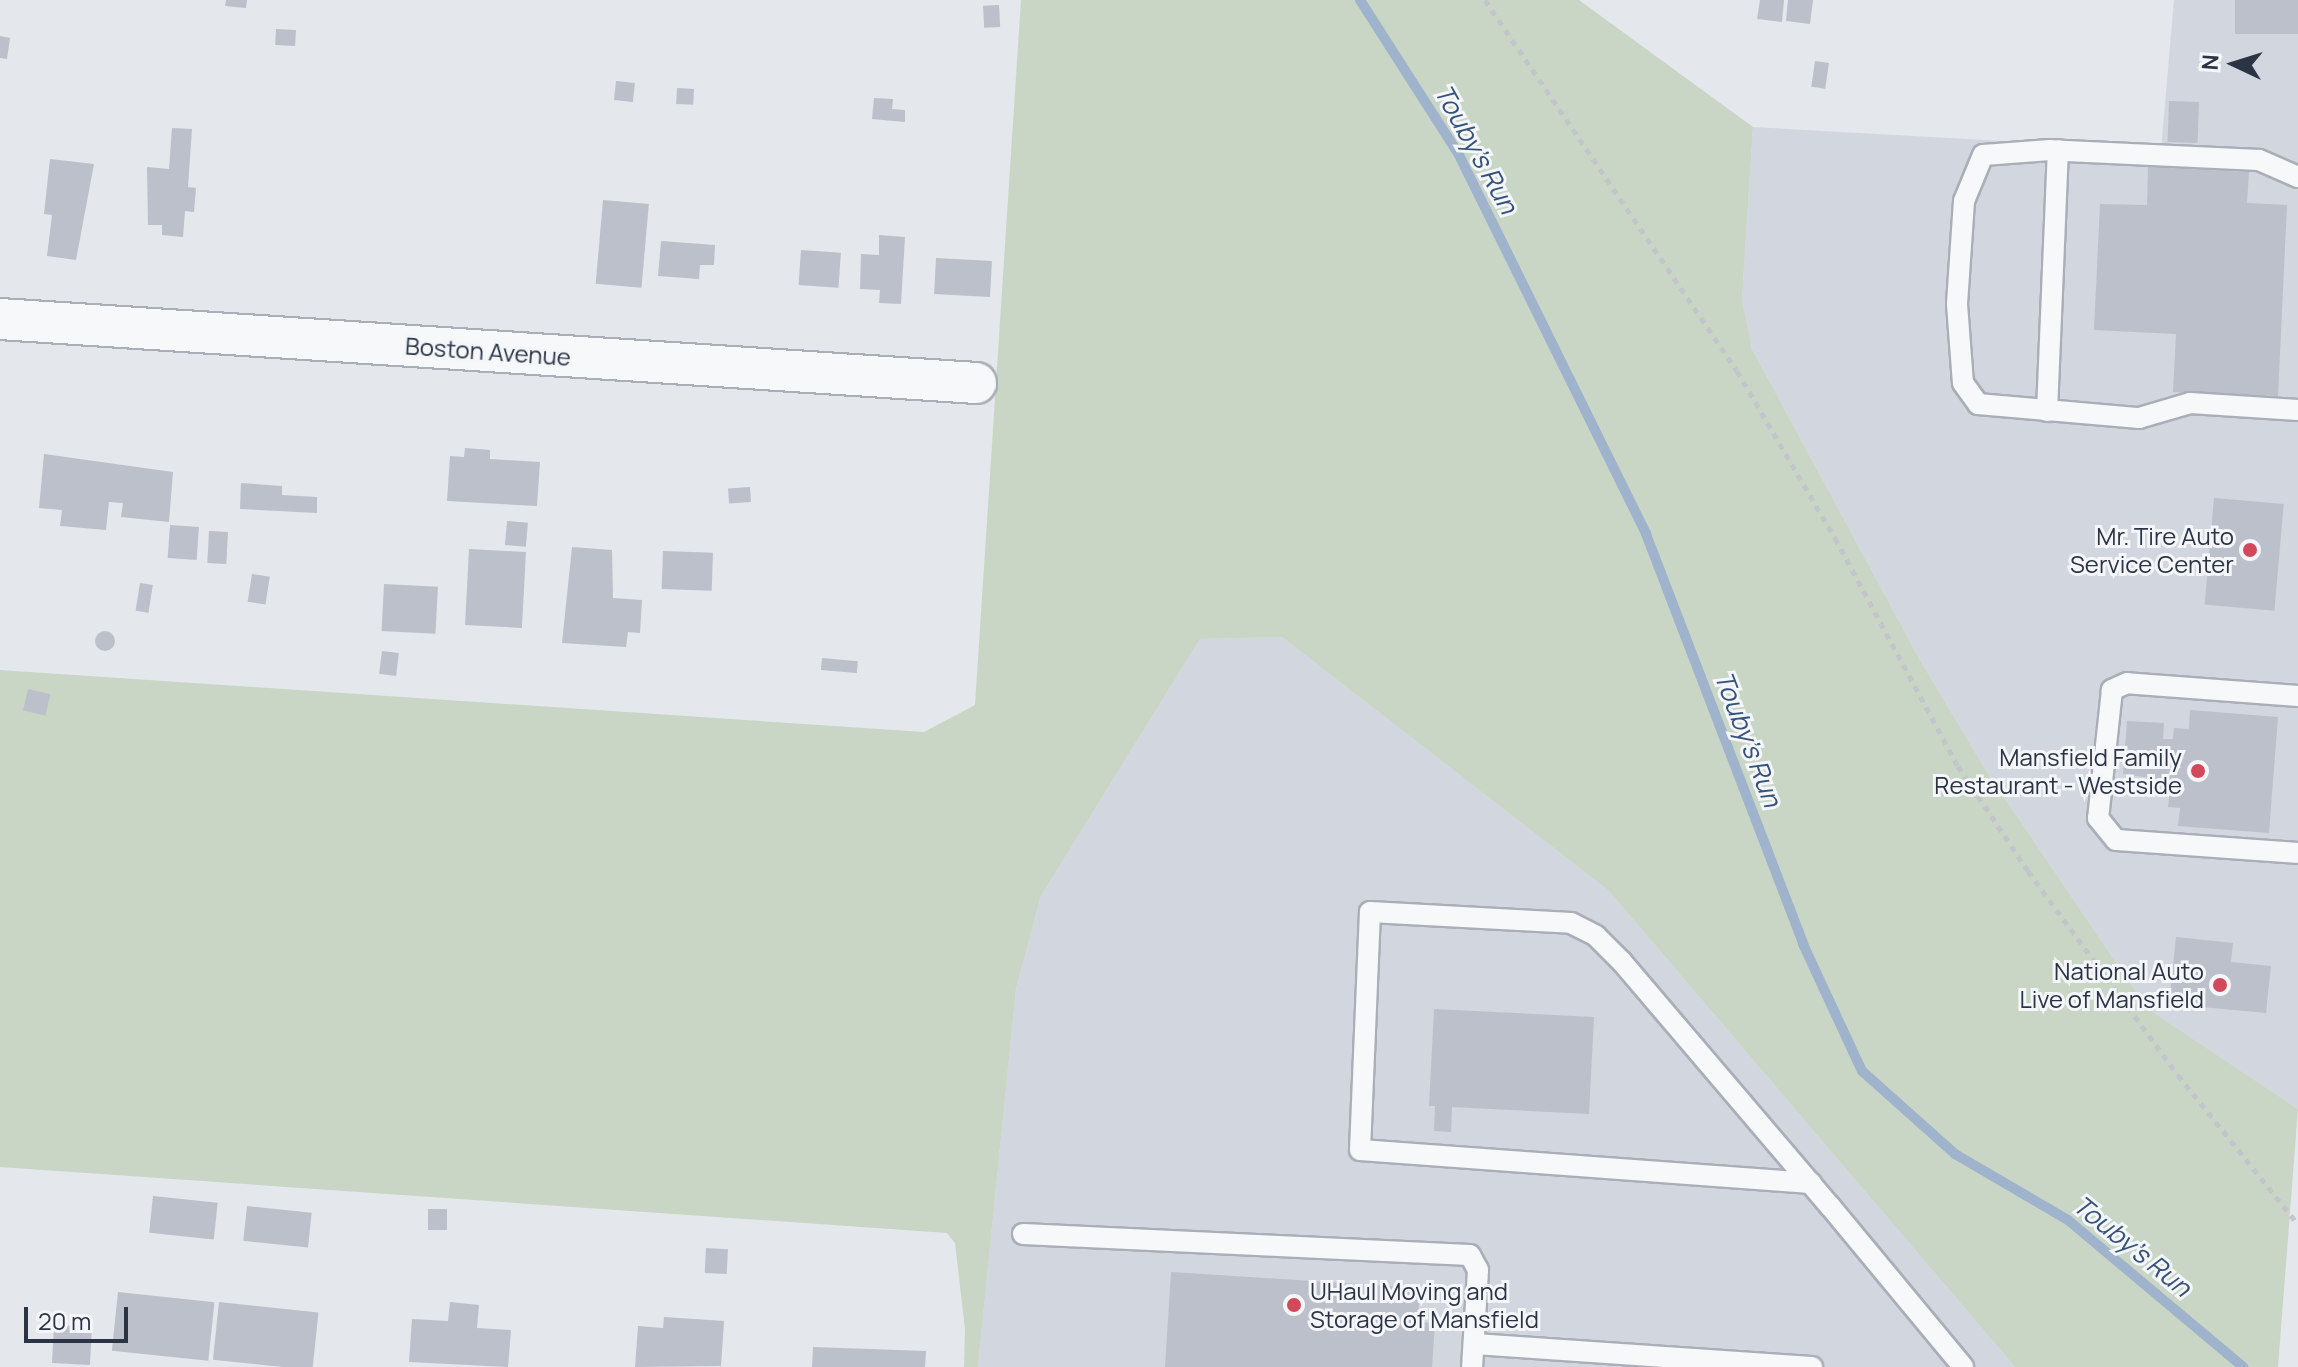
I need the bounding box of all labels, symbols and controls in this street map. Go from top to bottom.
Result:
north arrow [2194,24,2274,104]
text: N [2195,53,2226,71]
water label: Touby's Run [1428,79,1524,219]
street label: Boston Avenue [404,331,572,371]
place label: Mr. Tire Auto Service Center [2070,522,2234,578]
marker: Mr. Tire Auto Service Center [2241,541,2259,559]
water label: Touby's Run [1708,667,1788,811]
place label: Mansfield Family Restaurant - Westside [1934,743,2182,799]
marker: Mansfield Family Restaurant - Westside [2189,762,2207,780]
place label: National Auto Live of Mansfield [2019,957,2204,1013]
marker: National Auto Live of Mansfield [2211,976,2229,994]
water label: Touby's Run [2067,1189,2197,1303]
place label: UHaul Moving and Storage of Mansfield [1310,1277,1539,1333]
scale bar [28,1291,132,1341]
marker: UHaul Moving and Storage of Mansfield [1285,1296,1303,1314]
text: 20 m [38,1304,91,1337]

